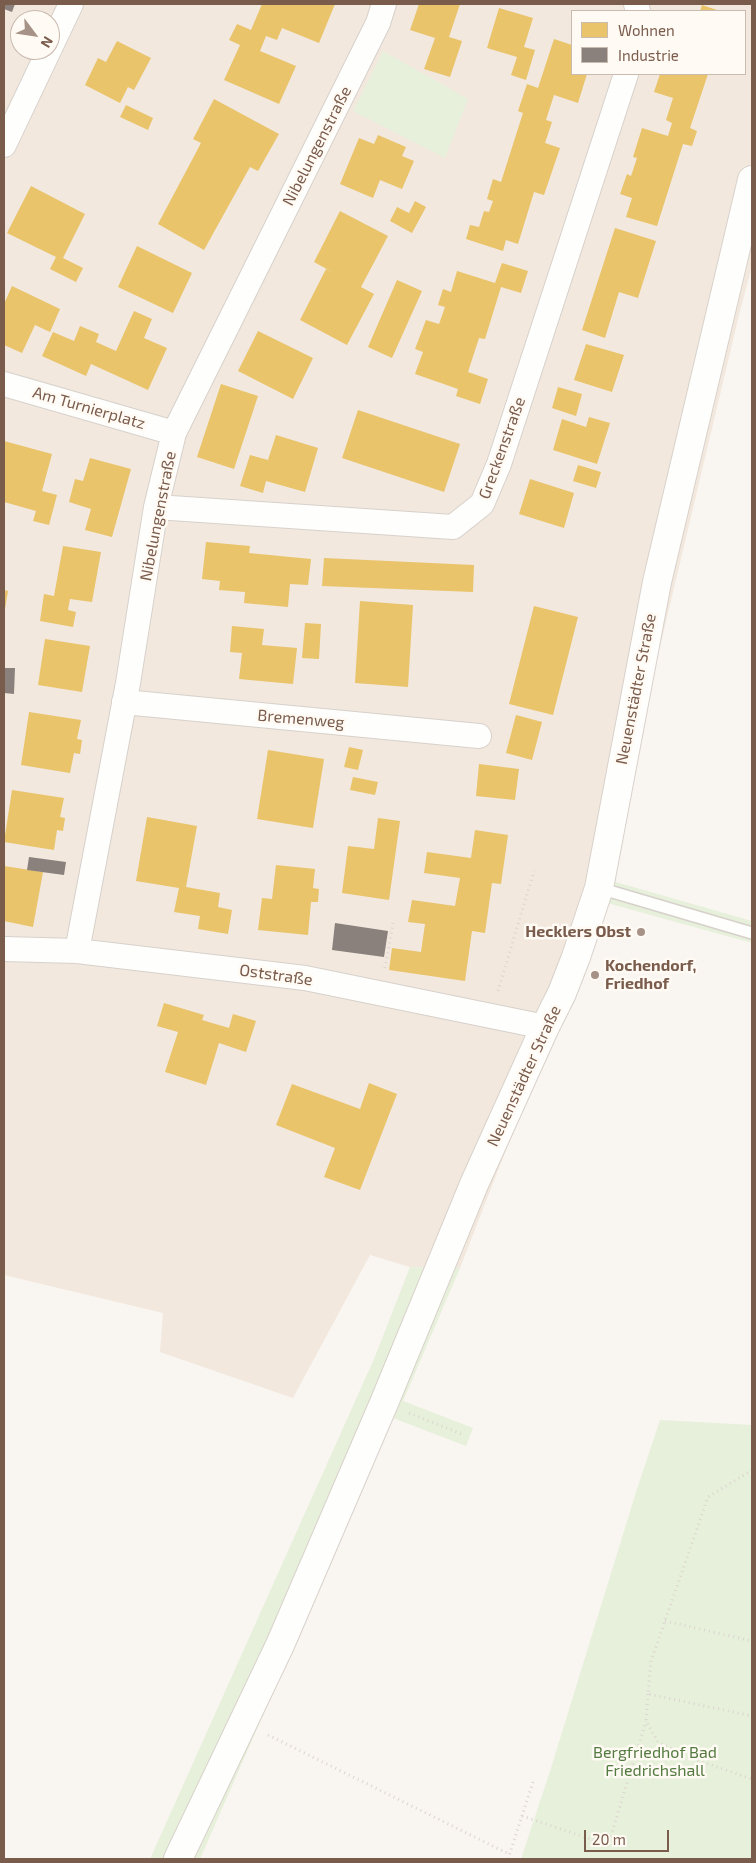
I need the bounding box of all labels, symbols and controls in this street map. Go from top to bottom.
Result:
north arrow [10,10,60,60]
legend [571,10,746,75]
text: Wohnen [618,21,675,39]
text: N [38,34,57,51]
text: Industrie [618,46,679,64]
street label: Nibelungenstraße [279,83,355,209]
street label: Am Turnierplatz [30,383,148,433]
street label: Greckenstraße [475,394,529,502]
street label: Nibelungenstraße [136,450,180,582]
street label: Neuenstädter Straße [612,612,660,766]
street label: Bremenweg [257,706,345,732]
place label: Hecklers Obst [525,922,631,942]
marker: Hecklers Obst [635,926,647,938]
place label: Kochendorf, Friedhof [605,956,696,994]
street label: Oststraße [238,960,314,990]
marker: Kochendorf, Friedhof [589,969,601,981]
street label: Neuenstädter Straße [483,1002,565,1150]
park label: Bergfriedhof Bad Friedrichshall [593,1743,717,1781]
scale bar [586,1820,671,1852]
text: 20 m [592,1830,626,1848]

